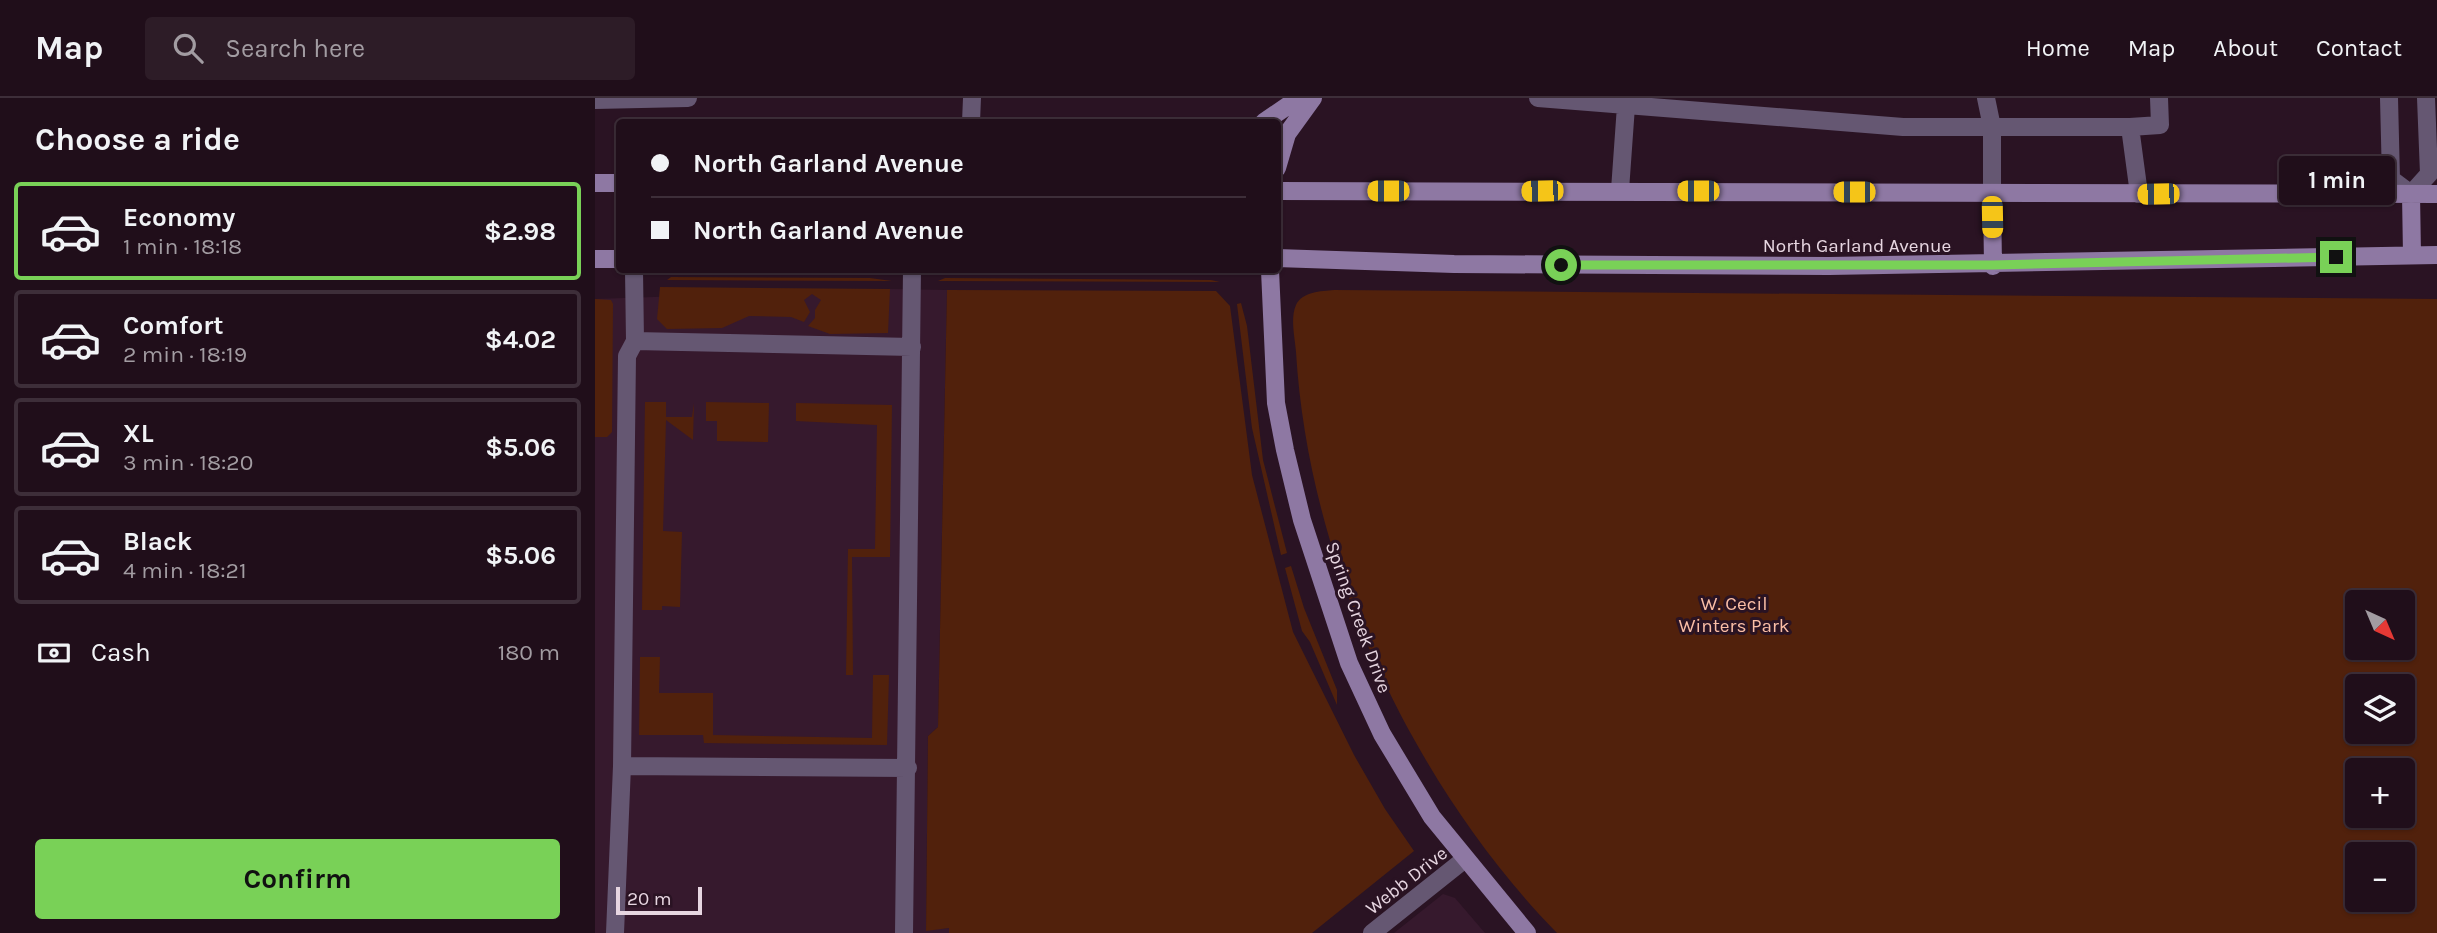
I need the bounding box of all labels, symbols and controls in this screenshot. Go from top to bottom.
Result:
search box [145,17,635,80]
text: Map [35,29,103,67]
icon: search [169,29,207,67]
text: Search here [225,33,365,64]
text: Home [2026,34,2090,62]
text: Map [2128,34,2175,62]
text: About [2213,34,2278,62]
text: Contact [2316,34,2402,62]
text: Choose a ride [35,121,240,158]
text: North Garland Avenue [693,148,964,179]
callout: 1 min [2278,156,2394,204]
text: 1 min [2308,167,2366,194]
car [1521,180,1564,202]
car [1368,181,1410,202]
car [1678,181,1720,202]
car [1834,182,1876,203]
car [2137,183,2180,205]
car [1982,196,2003,238]
icon: car [39,200,102,263]
text: Economy [123,202,235,233]
text: North Garland Avenue [693,215,964,246]
text: $2.98 [484,216,556,247]
text: 1 min · 18:18 [123,233,242,260]
street label: North Garland Avenue [1763,235,1951,257]
route end [2320,241,2352,273]
route start [1545,249,1577,281]
icon: car [39,308,102,371]
text: Comfort [123,310,224,341]
text: $4.02 [485,324,556,355]
text: 2 min · 18:19 [123,341,247,368]
icon: car [39,416,102,479]
text: XL [123,418,154,449]
text: $5.06 [485,432,556,463]
text: 3 min · 18:20 [123,449,253,476]
icon: car [39,524,102,587]
text: Black [123,526,192,557]
street label: Spring Creek Drive [1320,539,1396,696]
text: $5.06 [485,540,556,571]
text: 4 min · 18:21 [123,557,247,584]
north arrow [2345,590,2415,660]
map controls [2345,590,2415,912]
park label: W. Cecil Winters Park [1679,593,1790,637]
icon: cash [35,634,73,672]
text: Cash [91,637,151,668]
text: 180 m [498,639,560,666]
button: layers [2345,674,2415,744]
button: + [2345,758,2415,828]
button: Confirm [35,839,560,919]
street label: Webb Drive [1361,842,1452,919]
button: − [2345,842,2415,912]
scale bar [616,884,702,916]
text: 20 m [627,888,672,910]

